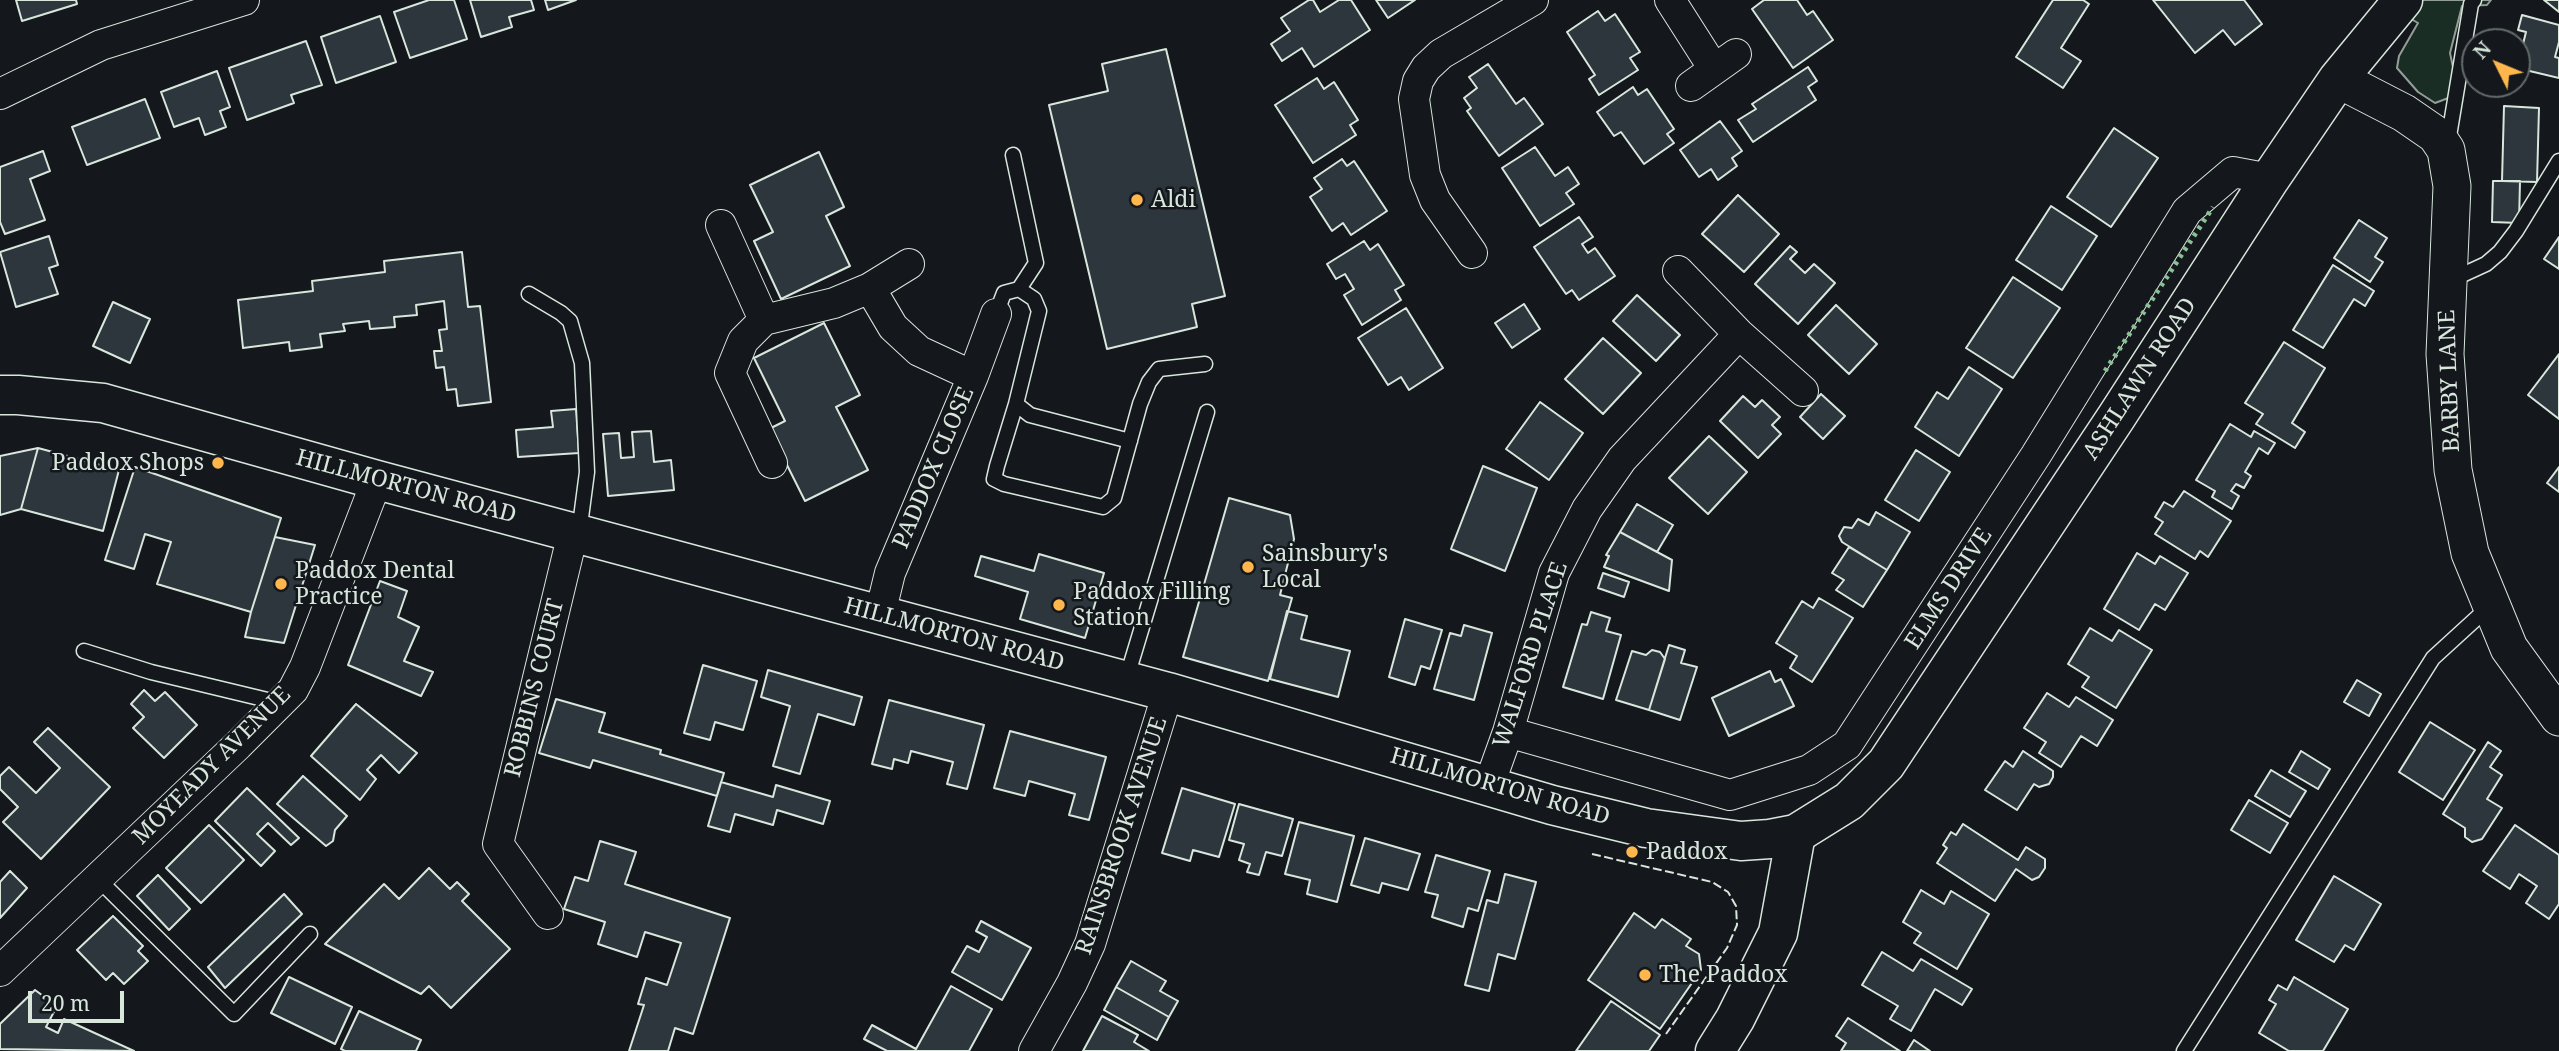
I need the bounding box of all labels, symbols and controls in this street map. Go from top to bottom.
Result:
north arrow [2461,28,2531,98]
text: N [2467,36,2497,64]
place label: Aldi [1151,186,1196,214]
marker: Aldi [1129,192,1145,208]
street label: ASHLAWN ROAD [2077,293,2203,465]
street label: BARBY LANE [2434,309,2466,453]
street label: PADDOX CLOSE [888,383,980,553]
street label: HILLMORTON ROAD [293,444,519,530]
place label: Paddox Shops [51,449,204,477]
marker: Paddox Shops [210,455,226,471]
street label: ELMS DRIVE [1900,523,1998,655]
place label: Sainsbury's Local [1262,540,1388,594]
place label: Paddox Dental Practice [295,557,455,611]
marker: Sainsbury's Local [1240,559,1256,575]
street label: WALFORD PLACE [1488,559,1574,751]
marker: Paddox Dental Practice [273,576,289,592]
place label: Paddox Filling Station [1073,578,1230,632]
street label: HILLMORTON ROAD [841,592,1067,678]
street label: ROBBINS COURT [500,596,570,780]
marker: Paddox Filling Station [1051,597,1067,613]
street label: MOYEADY AVENUE [127,681,297,851]
street label: RAINSBROOK AVENUE [1071,714,1173,958]
street label: HILLMORTON ROAD [1387,742,1613,832]
place label: Paddox [1646,838,1728,866]
marker: Paddox [1624,844,1640,860]
place label: The Paddox [1659,961,1788,989]
marker: The Paddox [1637,967,1653,983]
scale bar [32,978,128,1022]
text: 20 m [41,989,90,1017]

